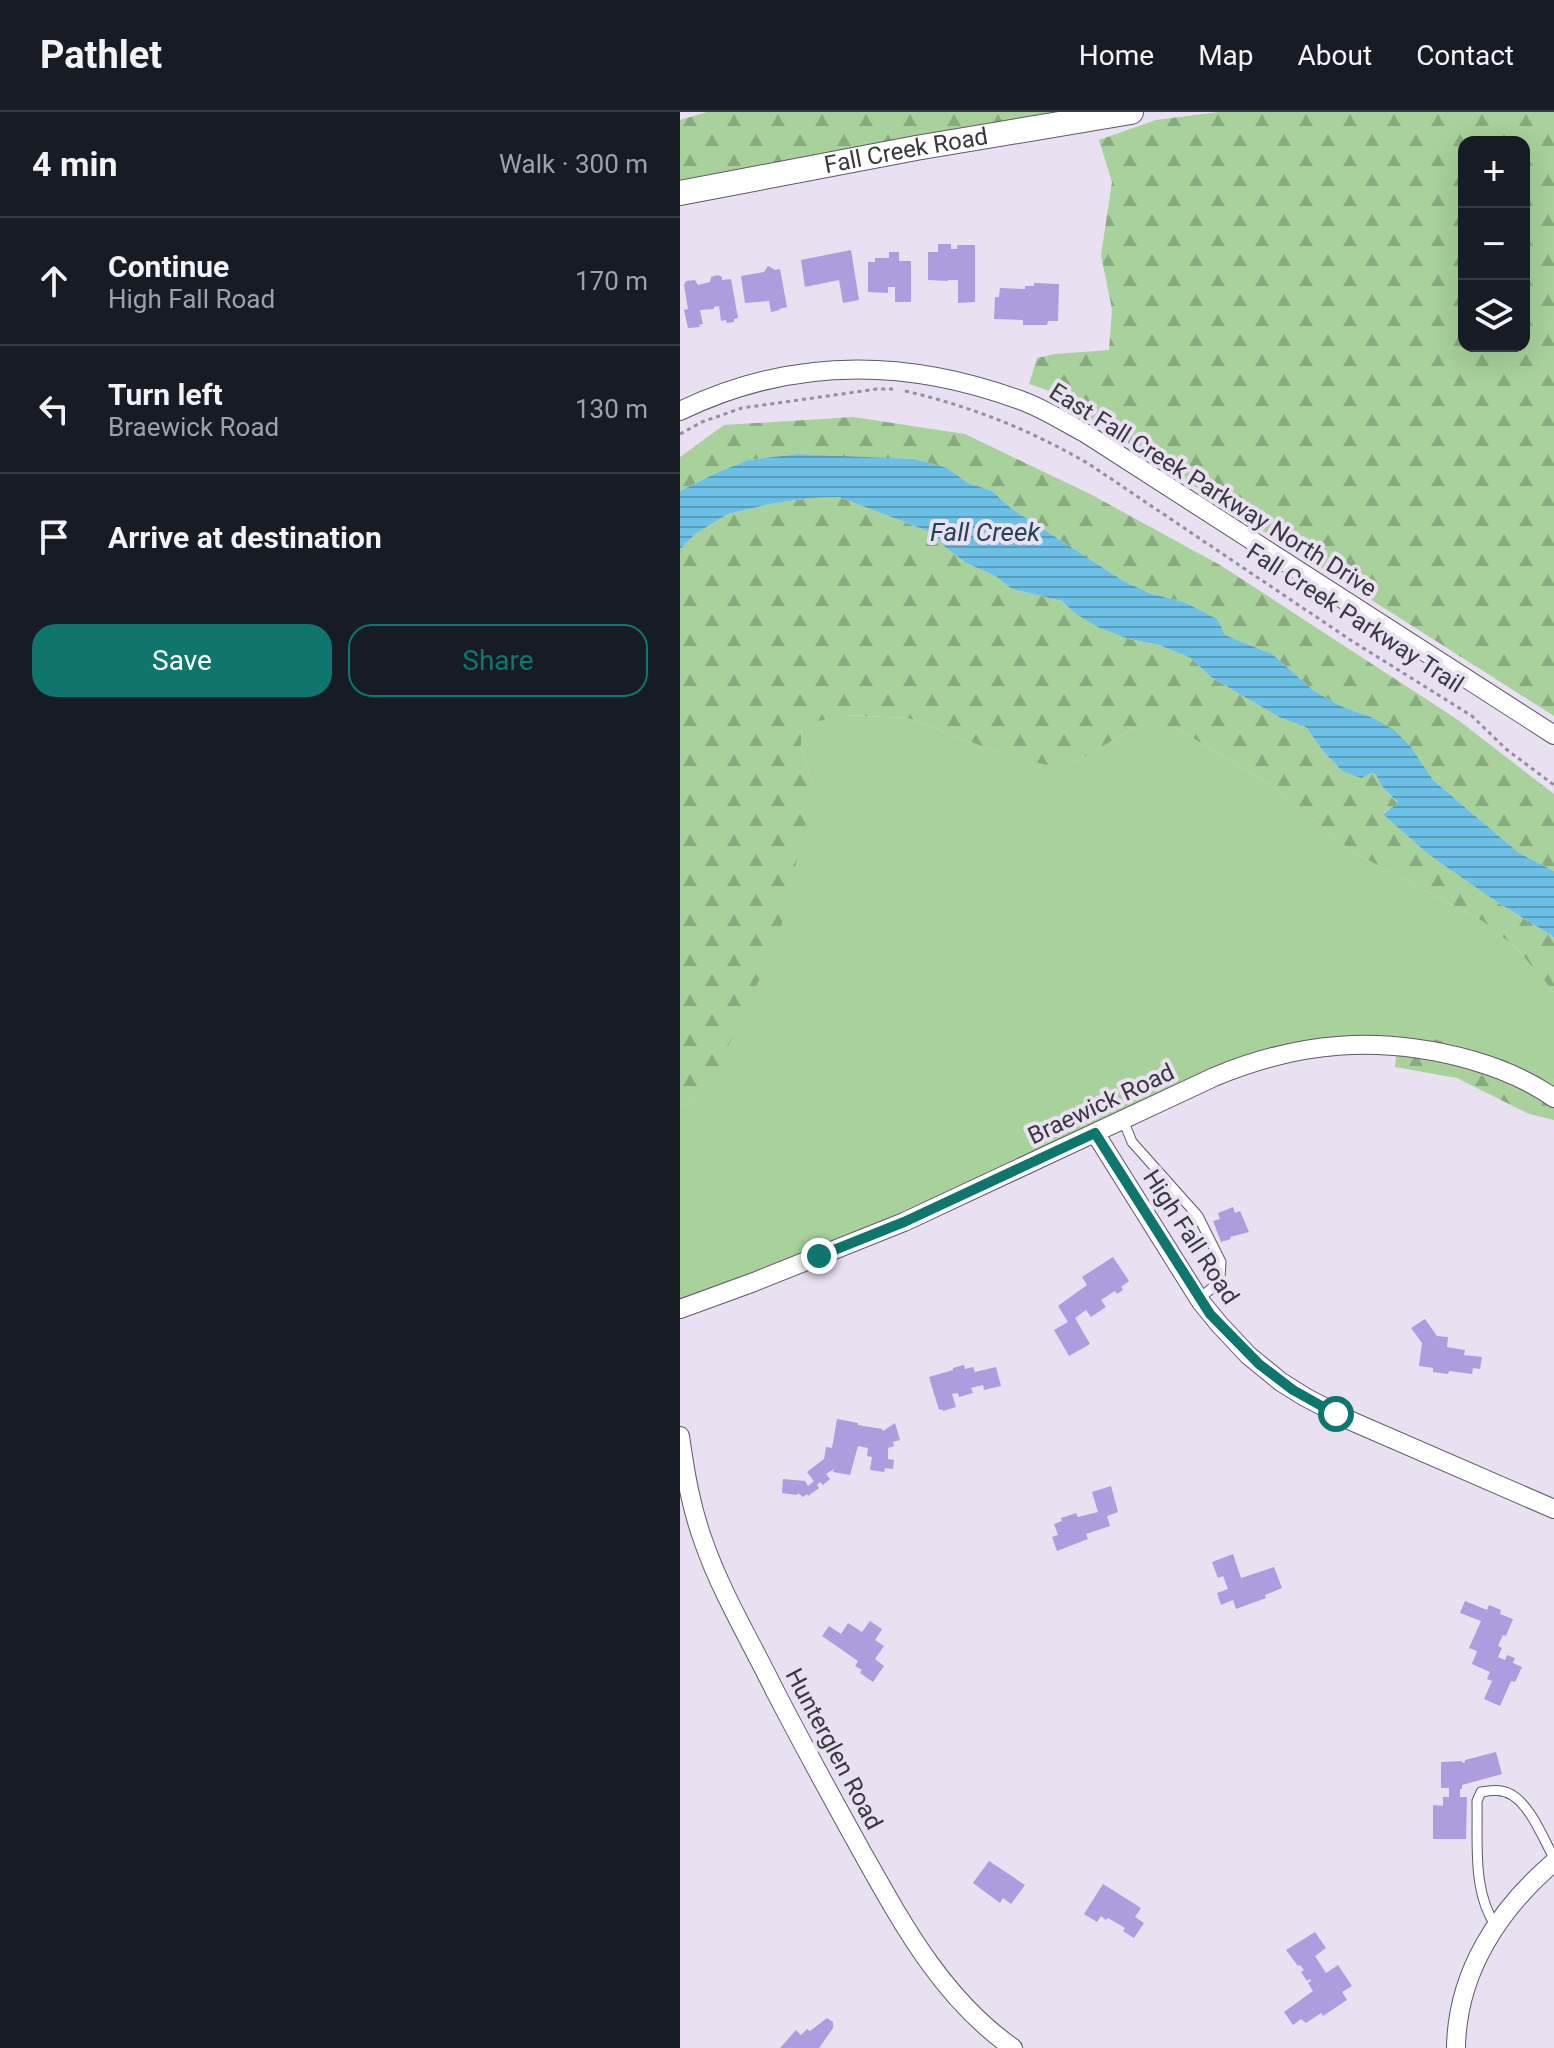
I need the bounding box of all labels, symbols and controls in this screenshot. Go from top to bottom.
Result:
text: Pathlet [40,33,162,77]
text: Home [1079,39,1154,72]
text: Map [1198,39,1254,72]
text: About [1298,39,1372,72]
text: Contact [1416,39,1514,72]
street label: Fall Creek Road [822,122,990,179]
map controls [1458,136,1530,352]
button: + [1458,136,1530,208]
text: 4 min [32,144,117,184]
text: Walk · 300 m [499,149,648,179]
button: − [1458,208,1530,280]
text: Continue [108,249,229,284]
icon: ahead [32,259,76,303]
text: 170 m [575,266,648,296]
button: layers [1458,280,1530,352]
text: High Fall Road [108,284,275,314]
text: Turn left [108,377,223,412]
street label: East Fall Creek Parkway North Drive [1044,377,1382,603]
icon: left [32,387,76,431]
text: 130 m [575,394,648,424]
text: Braewick Road [108,412,279,442]
icon: arrive [32,515,76,559]
water label: Fall Creek [930,517,1041,547]
text: Arrive at destination [108,520,382,555]
street label: Fall Creek Parkway Trail [1241,537,1469,699]
button: Save [32,624,332,697]
button: Share [348,624,648,697]
street label: Braewick Road [1023,1058,1179,1150]
street label: High Fall Road [1137,1165,1245,1309]
route end [801,1238,837,1274]
route start [1318,1396,1354,1432]
street label: Hunterglen Road [780,1664,888,1834]

